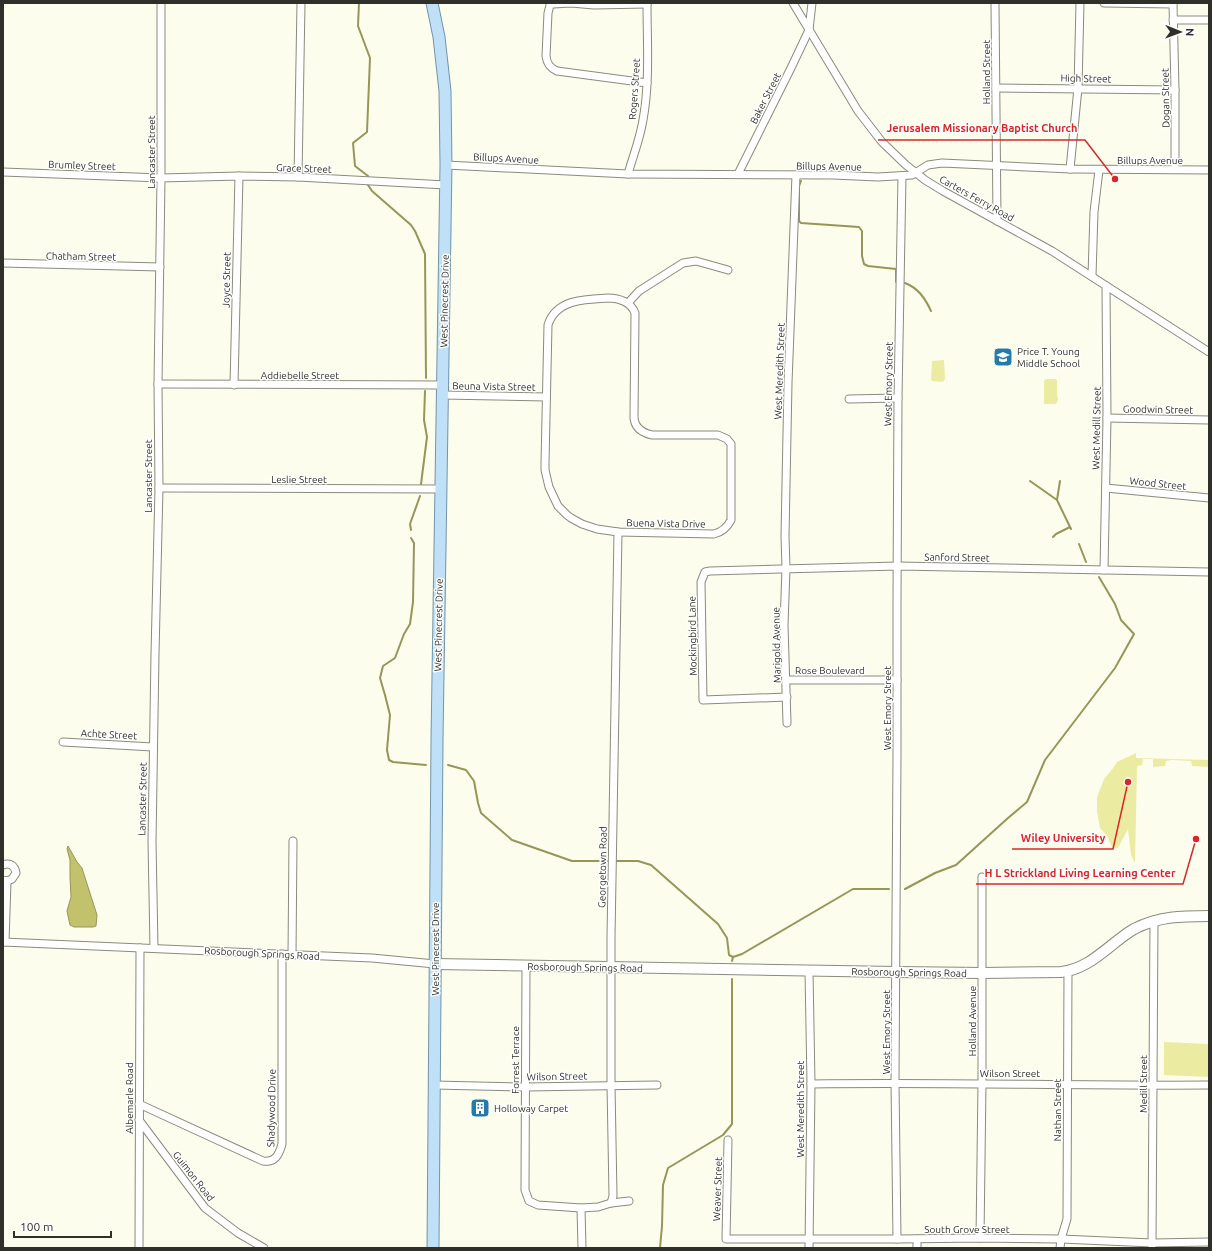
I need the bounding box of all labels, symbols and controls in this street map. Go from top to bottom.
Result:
north arrow [1160,12,1200,52]
text: N [1184,28,1196,36]
street label: Holland Street [981,39,992,105]
street label: Rogers Street [627,58,642,120]
street label: Dogan Street [1159,68,1172,128]
street label: Baker Street [748,71,783,126]
street label: High Street [1060,73,1112,84]
street label: Lancaster Street [146,115,157,189]
callout: Jerusalem Missionary Baptist Church [878,117,1085,140]
text: Jerusalem Missionary Baptist Church [887,122,1077,134]
street label: Billups Avenue [473,151,539,166]
street label: Billups Avenue [1117,155,1183,166]
street label: Brumley Street [48,159,116,172]
street label: Billups Avenue [796,160,862,173]
street label: Grace Street [276,162,332,175]
street label: Carters Ferry Road [938,173,1016,224]
street label: Chatham Street [46,250,116,263]
street label: Joyce Street [221,252,232,308]
street label: West Pinecrest Drive [438,254,451,348]
street label: West Meredith Street [772,322,787,420]
street label: West Emory Street [882,342,895,426]
school or university icon: Price T. Young Middle School [992,346,1014,368]
place label: Price T. Young Middle School [1017,346,1081,369]
street label: Addiebelle Street [261,370,339,381]
street label: Beuna Vista Street [452,380,536,393]
street label: West Medill Street [1090,386,1103,470]
street label: Goodwin Street [1123,403,1193,416]
street label: Lancaster Street [143,439,154,513]
street label: Leslie Street [271,474,327,485]
street label: Wood Street [1129,475,1187,492]
street label: Buena Vista Drive [626,517,706,530]
street label: Sanford Street [924,551,990,564]
street label: West Pinecrest Drive [432,578,445,672]
street label: Mockingbird Lane [686,596,699,676]
street label: Marigold Avenue [770,607,783,683]
street label: Rose Boulevard [795,665,865,676]
street label: West Emory Street [882,666,893,750]
street label: Achte Street [80,728,138,741]
street label: Lancaster Street [136,762,149,836]
street label: Georgetown Road [596,826,609,908]
callout: Wiley University [1012,826,1113,849]
text: Wiley University [1021,832,1105,844]
callout: H L Strickland Living Learning Center [976,861,1183,884]
text: H L Strickland Living Learning Center [985,867,1176,879]
street label: West Pinecrest Drive [430,903,441,995]
street label: Rosborough Springs Road [204,945,320,962]
street label: Rosborough Springs Road [527,961,643,974]
street label: Rosborough Springs Road [851,966,967,979]
street label: Holland Avenue [967,986,978,1056]
street label: West Emory Street [881,990,892,1074]
street label: Forrest Terrace [510,1026,521,1094]
street label: Medill Street [1138,1055,1149,1113]
street label: West Meredith Street [795,1061,806,1157]
street label: Albemarle Road [124,1062,135,1134]
street label: Wilson Street [980,1068,1040,1079]
street label: Shadywood Drive [265,1069,278,1147]
street label: Wilson Street [527,1070,587,1083]
street label: Nathan Street [1052,1078,1063,1141]
building icon: Holloway Carpet [469,1097,491,1119]
place label: Holloway Carpet [494,1103,568,1114]
street label: Guimon Road [171,1149,217,1204]
street label: Weaver Street [711,1157,724,1221]
scale bar [14,1213,111,1239]
text: 100 m [20,1220,53,1233]
street label: South Grove Street [924,1224,1010,1235]

